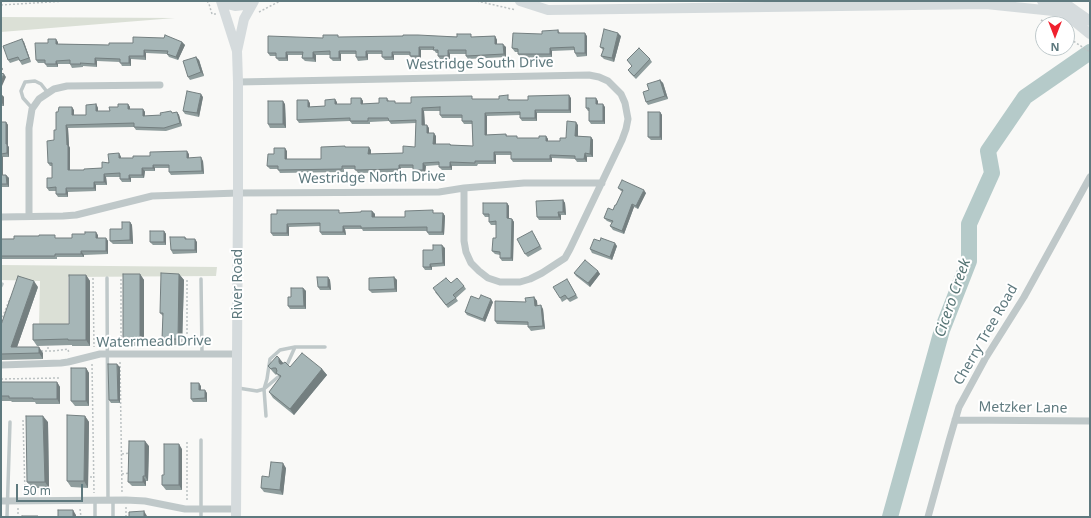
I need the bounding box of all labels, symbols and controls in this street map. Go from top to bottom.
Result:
north arrow [1035,16,1075,56]
text: N [1051,40,1059,55]
street label: Westridge South Drive [406,54,554,74]
street label: Westridge North Drive [298,168,446,188]
street label: River Road [230,249,246,319]
water label: Cicero Creek [931,256,975,340]
street label: Cherry Tree Road [950,282,1022,388]
street label: Watermead Drive [96,333,212,351]
street label: Metzker Lane [978,399,1068,417]
scale bar [18,476,85,502]
text: 50 m [23,482,51,499]

